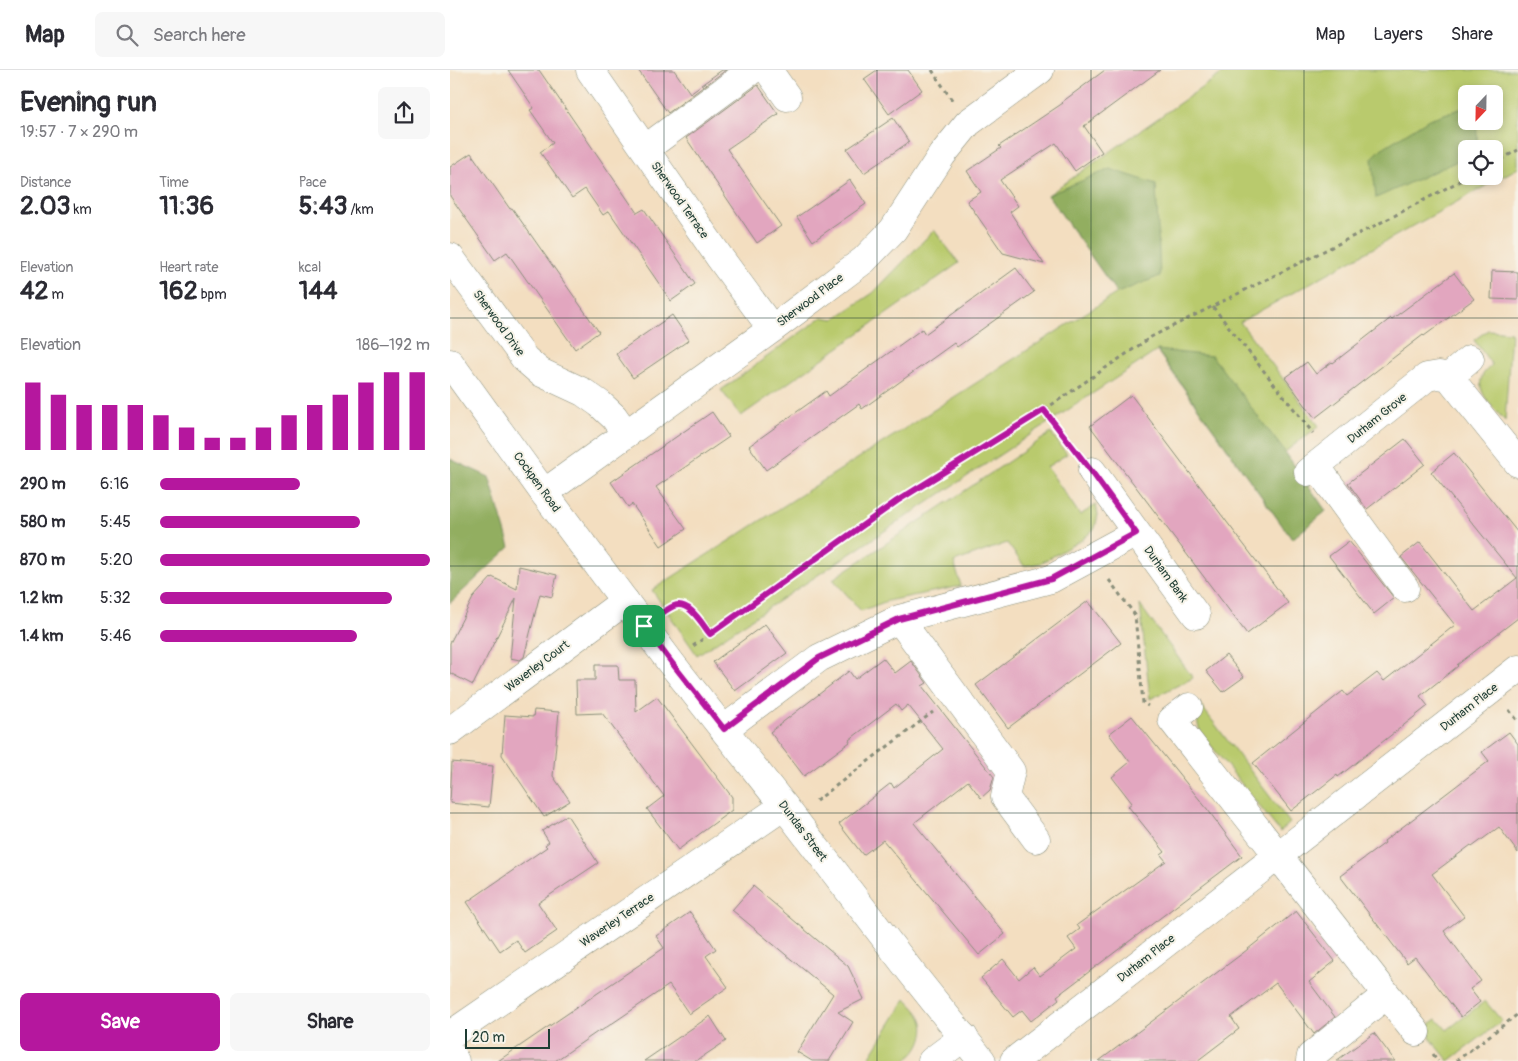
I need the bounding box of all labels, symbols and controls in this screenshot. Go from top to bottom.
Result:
search box [95,12,445,57]
text: Map [25,20,65,49]
icon: search [113,21,141,49]
text: Search here [153,23,246,47]
text: Map [1316,23,1345,46]
text: Layers [1373,23,1423,46]
text: Share [1451,23,1493,46]
text: Evening run [20,85,157,120]
north arrow [1458,85,1502,130]
map controls [1458,85,1503,185]
button: share [378,87,430,139]
text: 19:57 · 7 × 290 m [20,122,138,142]
button: locate [1458,140,1503,185]
street label: Sherwood Terrace [648,159,712,242]
text: Distance [20,174,71,191]
text: Time [159,174,189,191]
text: Pace [299,174,326,191]
text: 2.03 [20,191,70,222]
text: 11:36 [159,191,214,222]
text: 5:43 [299,191,347,222]
text: km [70,201,92,218]
text: /km [347,201,374,218]
text: Elevation [20,259,73,276]
text: Heart rate [159,259,218,276]
text: kcal [299,259,321,276]
street label: Sherwood Place [774,270,847,330]
text: 42 [20,276,48,307]
text: 162 [159,276,198,307]
text: 144 [299,276,337,307]
text: m [48,286,64,303]
text: bpm [198,286,227,303]
street label: Sherwood Drive [470,287,528,359]
text: Elevation [20,335,81,355]
text: 186–192 m [356,335,430,355]
street label: Durham Grove [1345,390,1410,447]
street label: Cockpen Road [510,449,563,515]
text: 290 m [20,474,66,494]
text: 6:16 [100,474,129,494]
text: 580 m [20,512,65,532]
text: 5:45 [100,512,131,532]
street label: Durham Bank [1140,543,1191,605]
text: 870 m [20,550,65,570]
text: 5:20 [100,550,133,570]
text: 1.2 km [20,588,63,608]
text: 5:32 [100,588,131,608]
pin [623,605,665,647]
icon: arrive [630,612,658,640]
text: 1.4 km [20,626,63,646]
text: 5:46 [100,626,132,646]
street label: Waverley Court [502,637,573,696]
street label: Durham Place [1437,680,1501,735]
street label: Dundas Street [775,798,830,865]
street label: Waverley Terrace [577,890,657,951]
street label: Durham Place [1114,931,1178,986]
button: Save [20,993,220,1051]
button: Share [230,993,430,1051]
scale bar [465,1026,550,1049]
text: 20 m [472,1029,505,1046]

